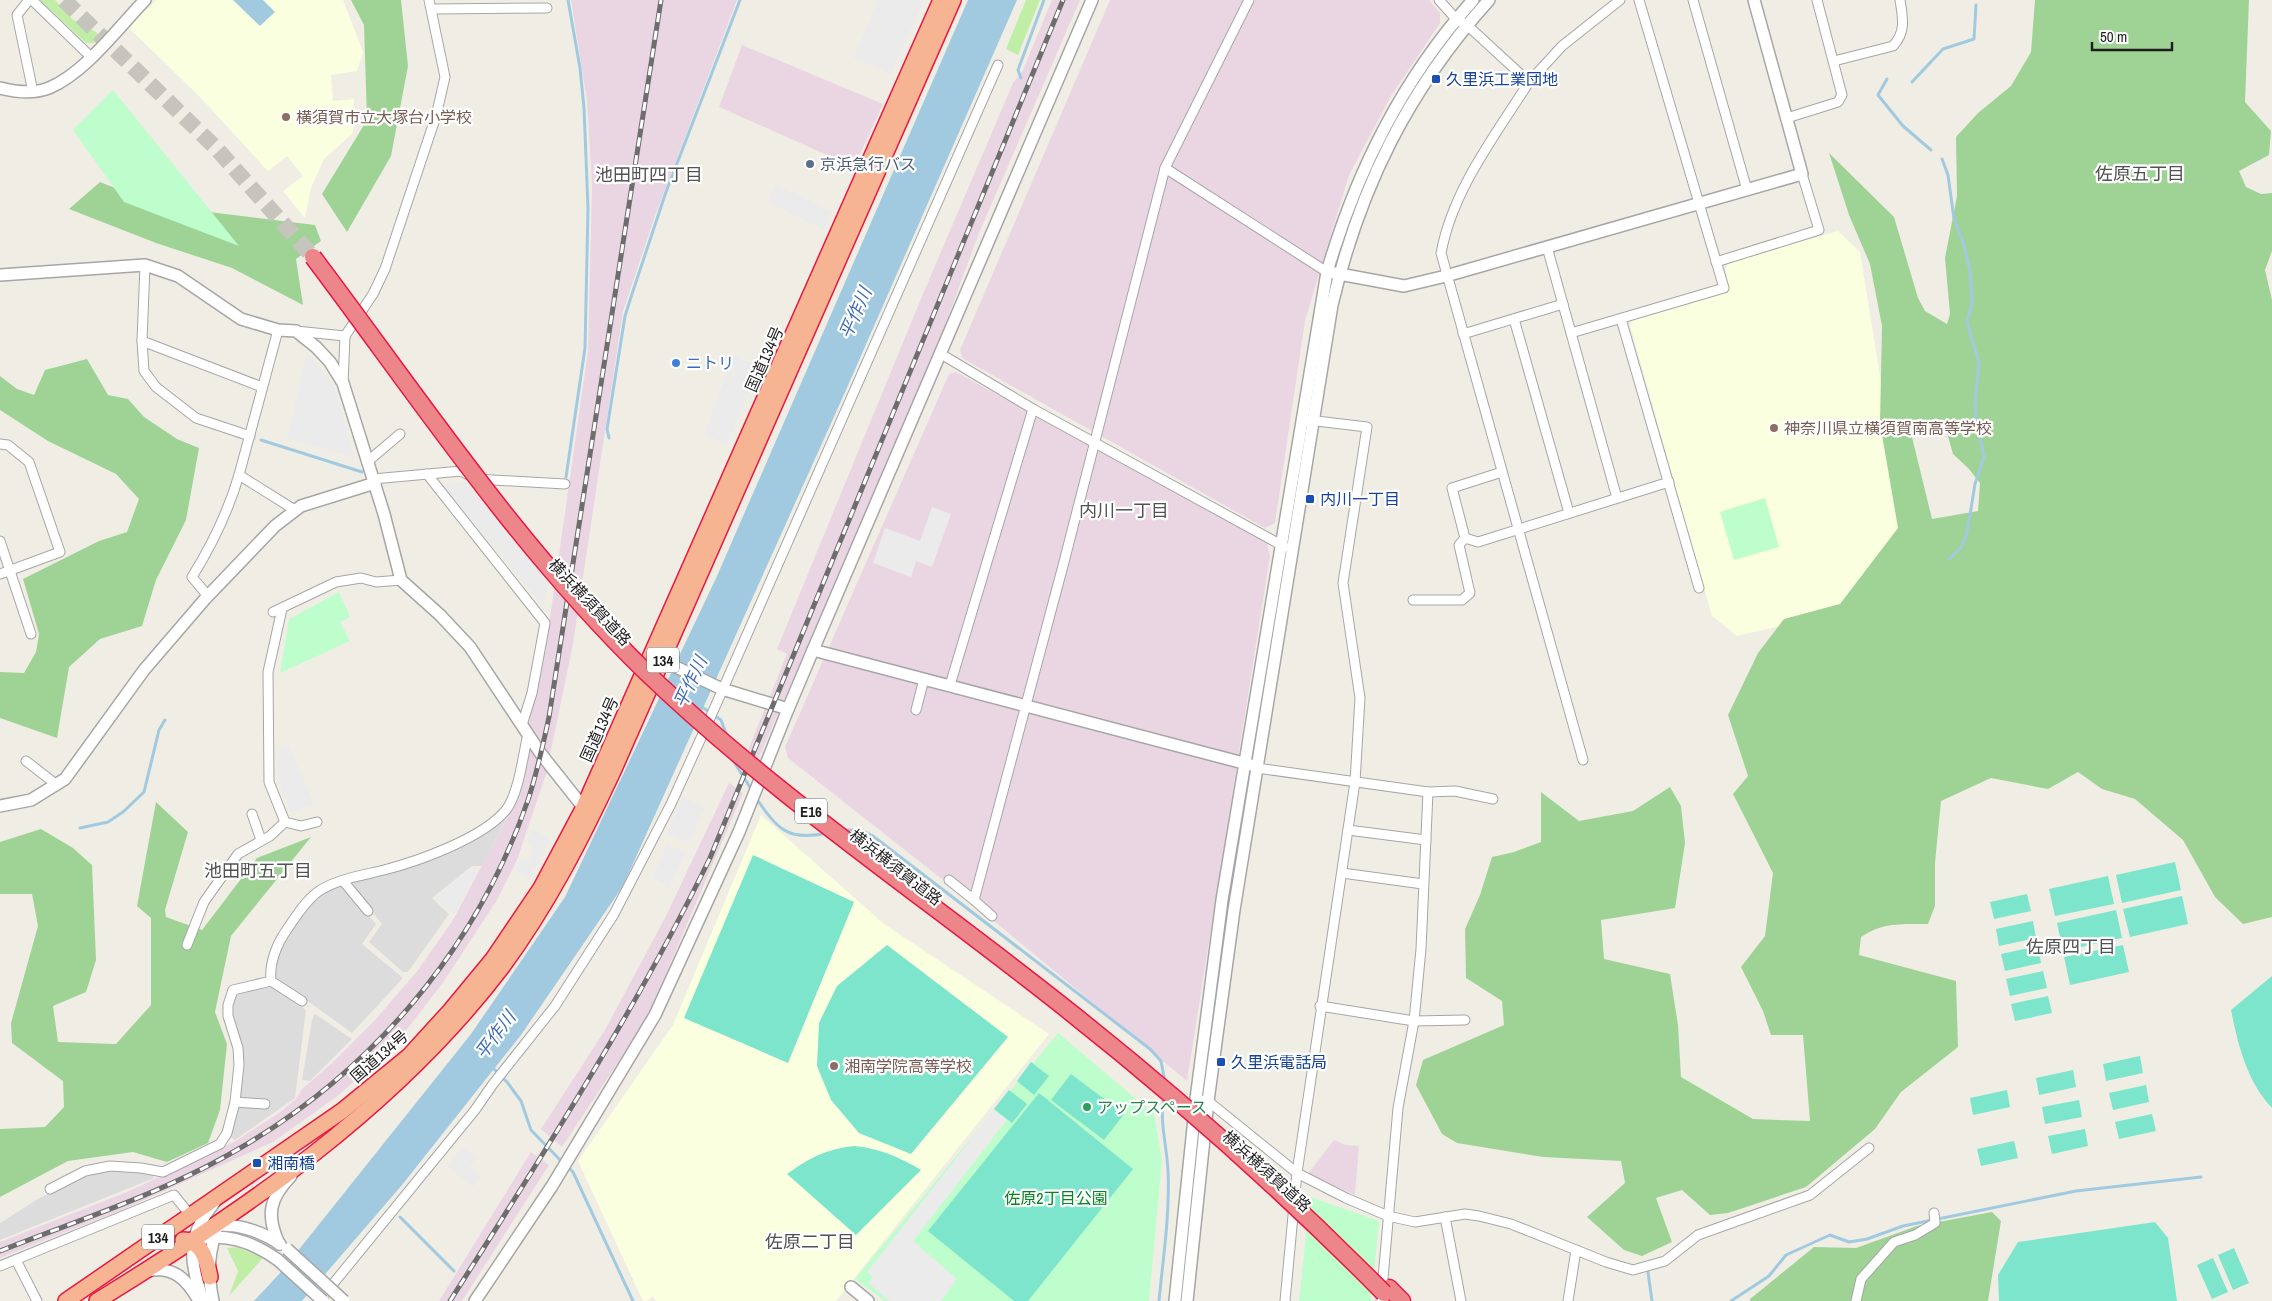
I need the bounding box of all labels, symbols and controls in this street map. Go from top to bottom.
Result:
scale bar [2092,20,2172,52]
text: 50 m [2100,26,2127,47]
place label: 久里浜工業団地 [1446,68,1558,90]
marker: 久里浜工業団地 [1430,73,1442,85]
place label: 横須賀市立大塚台小学校 [296,106,472,128]
marker: 横須賀市立大塚台小学校 [280,111,292,123]
place label: 京浜急行バス [820,153,916,175]
marker: 京浜急行バス [804,158,816,170]
district label: 佐原五丁目 [2095,161,2185,186]
district label: 池田町四丁目 [595,162,703,187]
water label: 平作川 [833,281,878,343]
street label: 国道134号 [740,323,788,395]
place label: ニトリ [686,352,734,374]
marker: ニトリ [670,357,682,369]
place label: 神奈川県立横須賀南高等学校 [1784,417,1992,439]
marker: 神奈川県立横須賀南高等学校 [1768,422,1780,434]
place label: 内川一丁目 [1320,488,1400,510]
marker: 内川一丁目 [1304,493,1316,505]
district label: 内川一丁目 [1079,498,1169,523]
street label: 横浜横須賀道路 [544,554,636,650]
road number: 134 [647,648,679,672]
water label: 平作川 [667,650,714,712]
street label: 国道134号 [575,693,623,765]
road number: E16 [795,798,827,824]
street label: 横浜横須賀道路 [845,824,947,910]
district label: 池田町五丁目 [204,858,312,883]
district label: 佐原四丁目 [2026,934,2116,959]
water label: 平作川 [469,1004,522,1064]
street label: 国道134号 [345,1025,413,1087]
place label: 久里浜電話局 [1231,1051,1327,1073]
place label: 湘南学院高等学校 [844,1055,972,1077]
marker: 久里浜電話局 [1215,1056,1227,1068]
marker: 湘南学院高等学校 [828,1060,840,1072]
place label: アップスペース [1097,1096,1207,1118]
marker: アップスペース [1081,1101,1093,1113]
street label: 横浜横須賀道路 [1218,1125,1316,1217]
place label: 湘南橋 [267,1152,315,1174]
marker: 湘南橋 [251,1157,263,1169]
park label: 佐原2丁目公園 [1004,1187,1108,1209]
road number: 134 [142,1224,174,1250]
district label: 佐原二丁目 [765,1229,855,1254]

